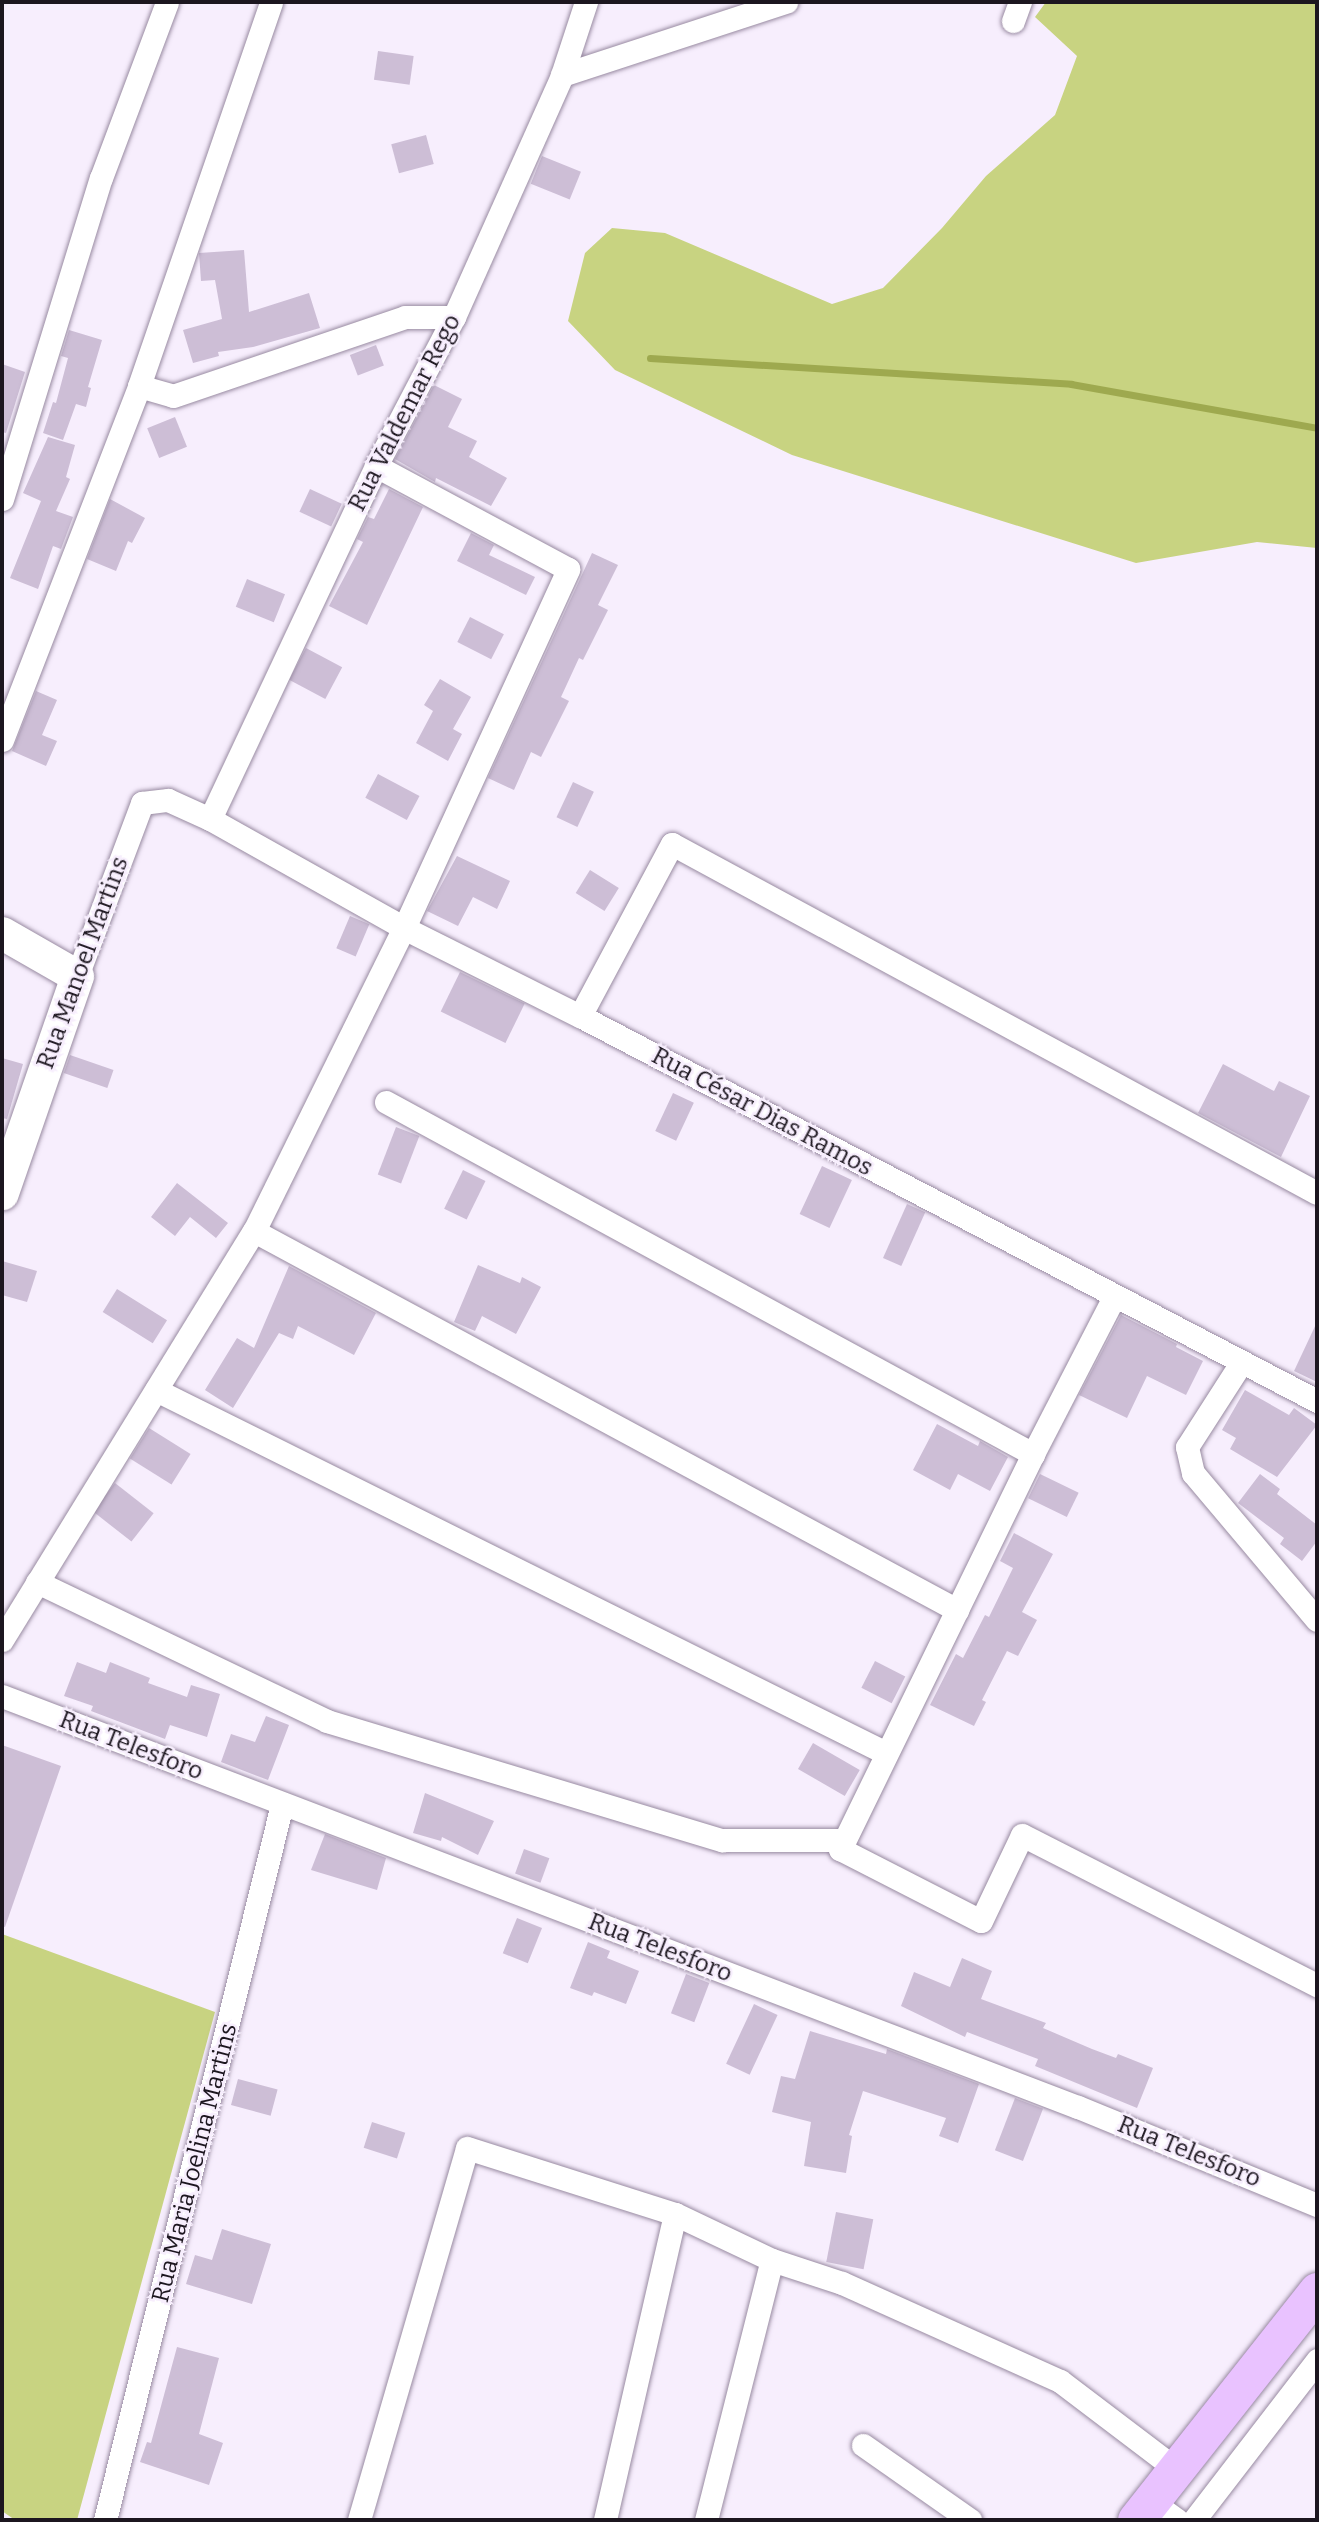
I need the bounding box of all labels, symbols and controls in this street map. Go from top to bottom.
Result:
street label: Rua Valdemar Rego [343,310,467,516]
street label: Rua Manoel Martins [31,853,135,1073]
street label: Rua César Dias Ramos [647,1042,877,1182]
street label: Rua Telesforo [55,1705,207,1787]
street label: Rua Telesforo [584,1907,736,1989]
street label: Rua Maria Joelina Martins [146,2021,244,2305]
street label: Rua Telesforo [1113,2110,1265,2194]

